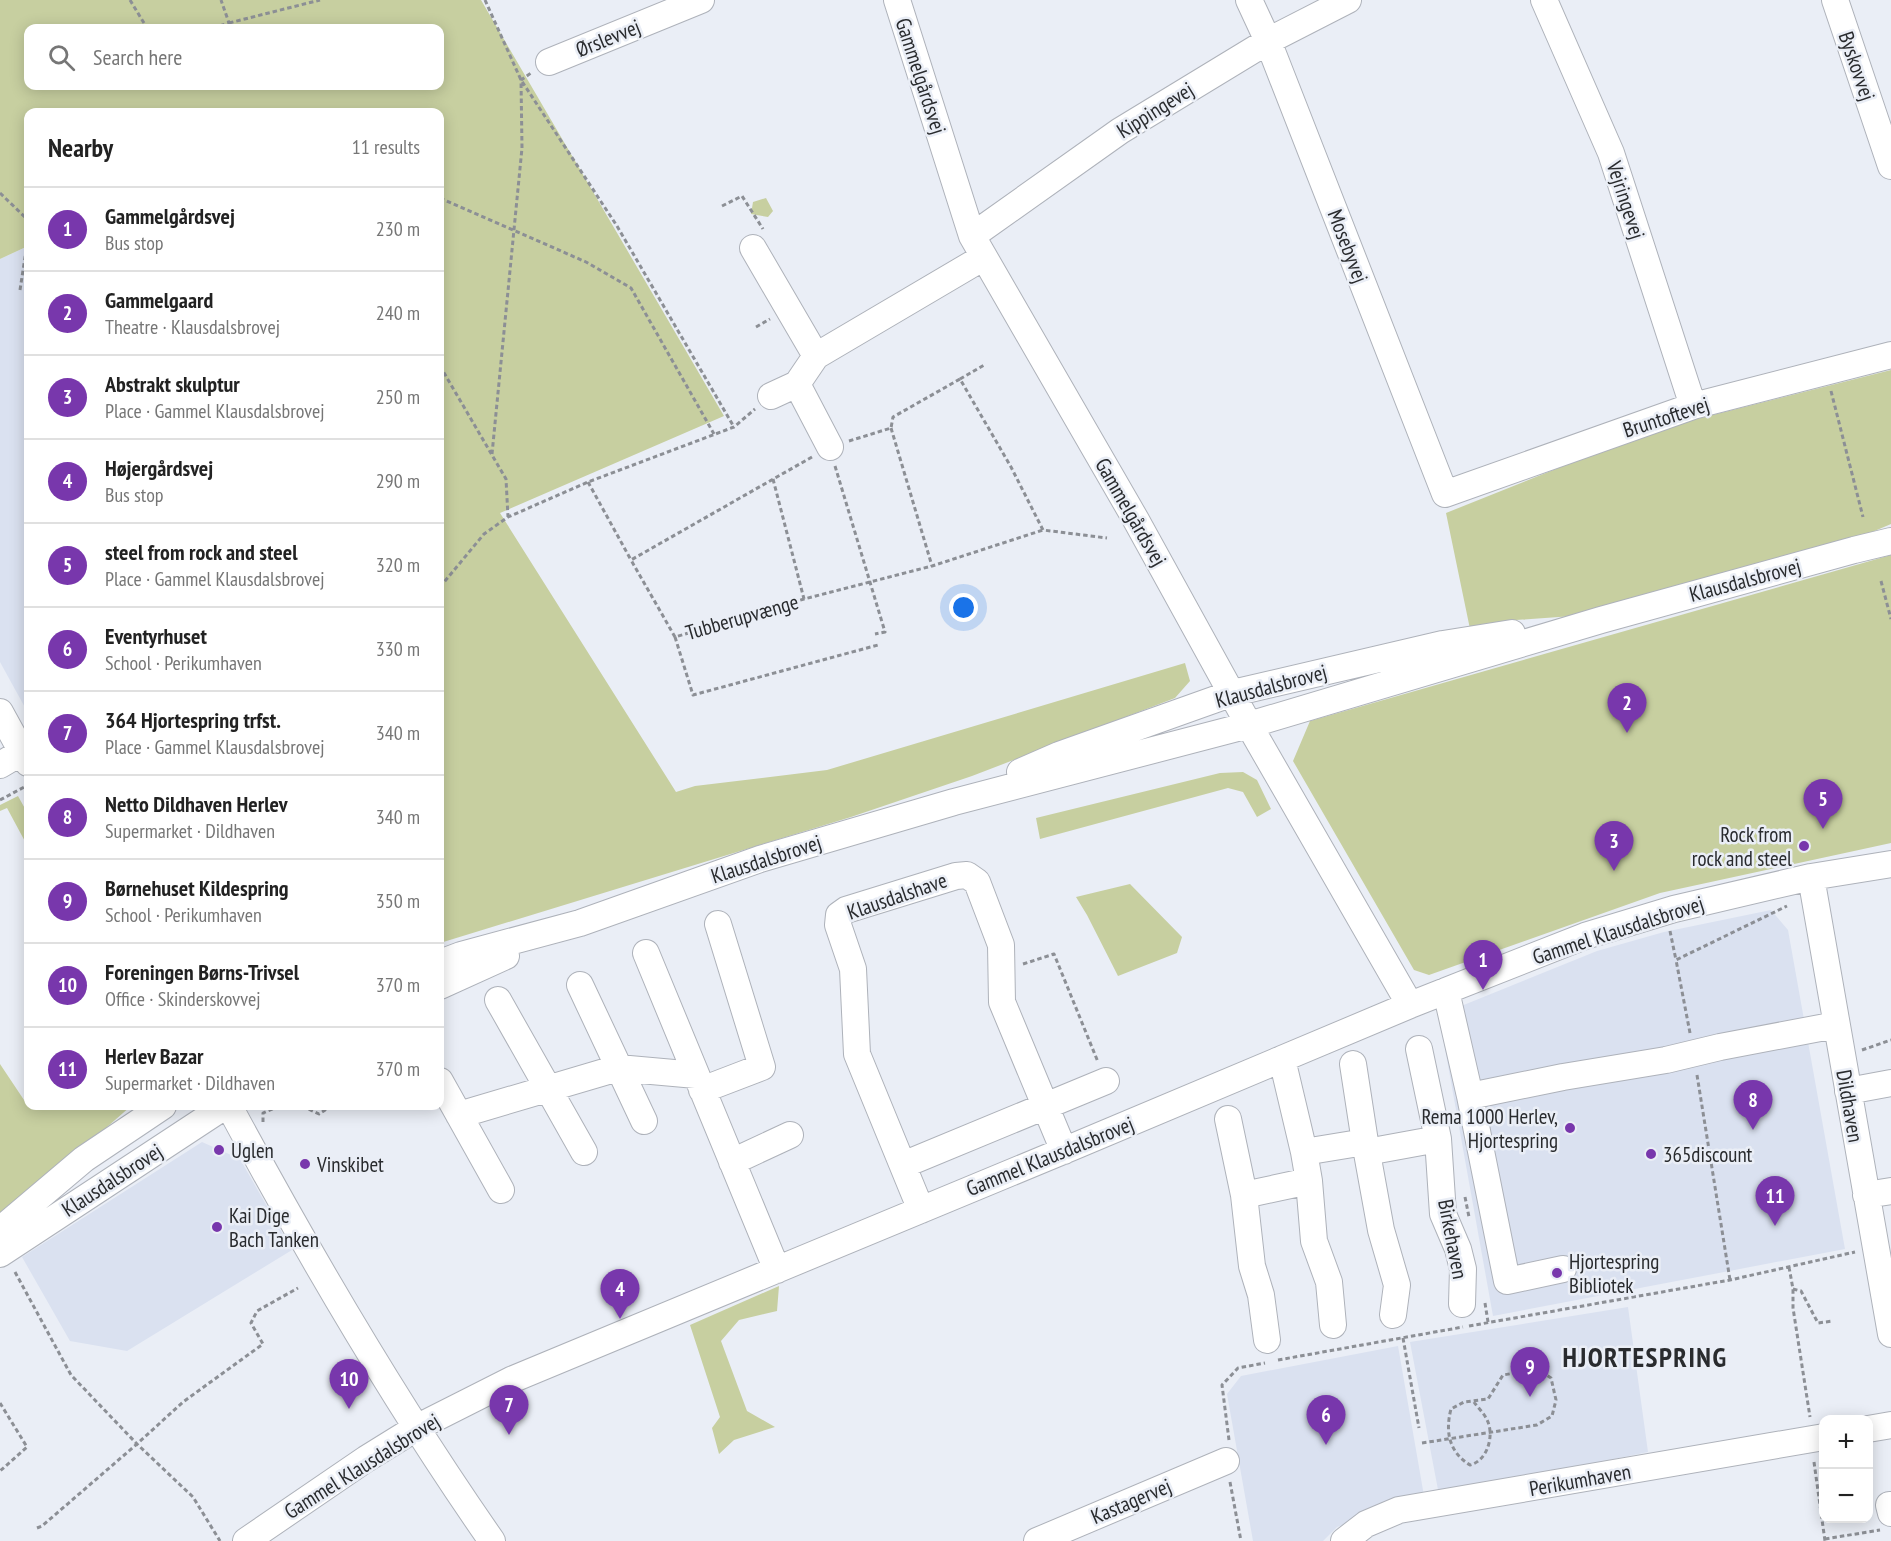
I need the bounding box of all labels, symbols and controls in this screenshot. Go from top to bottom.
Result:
street label: Ørslevvej [572,13,644,63]
street label: Gammelgårdsvej [890,15,952,137]
search box [24,24,444,90]
street label: Byskovvej [1833,28,1881,104]
icon: search [45,41,78,74]
text: Search here [93,43,182,71]
street label: Kippingevej [1112,76,1198,144]
text: Nearby [48,131,113,164]
text: 11 results [352,134,420,160]
street label: Vejringevej [1600,157,1651,242]
text: Gammelgårdsvej [105,202,235,230]
street label: Mosebyvej [1322,205,1374,287]
text: 1 [63,216,72,242]
text: 230 m [376,216,420,242]
text: Bus stop [105,230,164,256]
text: Gammelgaard [105,286,213,314]
text: 2 [63,300,72,326]
text: 240 m [376,300,420,326]
text: Theatre · Klausdalsbrovej [105,314,280,340]
text: Abstrakt skulptur [105,370,240,398]
text: 3 [63,384,72,410]
text: 250 m [376,384,420,410]
street label: Bruntoftevej [1620,390,1712,444]
text: Place · Gammel Klausdalsbrovej [105,398,324,424]
street label: Gammelgårdsvej [1089,453,1173,571]
text: Højergårdsvej [105,454,213,482]
text: 4 [63,468,72,494]
text: 290 m [376,468,420,494]
text: Bus stop [105,482,164,508]
text: steel from rock and steel [105,538,298,566]
text: 5 [63,552,72,578]
text: 320 m [376,552,420,578]
street label: Klausdalsbrovej [1686,552,1804,608]
text: Place · Gammel Klausdalsbrovej [105,566,324,592]
street label: Tubberupvænge [683,588,801,646]
your location [949,593,978,622]
text: Eventyrhuset [105,622,207,650]
text: 6 [63,636,72,662]
text: 330 m [376,636,420,662]
text: School · Perikumhaven [105,650,262,676]
street label: Klausdalsbrovej [1212,658,1330,714]
pin: 2 [1608,684,1646,733]
text: 364 Hjortespring trfst. [105,706,281,734]
text: 7 [63,720,72,746]
text: 340 m [376,720,420,746]
text: Place · Gammel Klausdalsbrovej [105,734,324,760]
pin: 5 [1804,780,1842,829]
text: Netto Dildhaven Herlev [105,790,287,818]
text: 8 [63,804,72,830]
text: 340 m [376,804,420,830]
text: Supermarket · Dildhaven [105,818,275,844]
place label: Rock from rock and steel [1692,821,1792,872]
pin: 3 [1594,822,1634,871]
street label: Klausdalsbrovej [707,828,825,890]
marker: Rock from rock and steel [1797,839,1811,853]
street label: Klausdalshave [844,866,950,926]
text: Børnehuset Kildespring [105,874,289,902]
text: 9 [63,888,72,914]
text: 350 m [376,888,420,914]
street label: Gammel Klausdalsbrovej [1529,890,1707,970]
text: School · Perikumhaven [105,902,262,928]
pin: 1 [1464,940,1502,990]
text: Foreningen Børns-Trivsel [105,958,299,986]
text: 10 [58,972,77,998]
text: 370 m [376,972,420,998]
text: Office · Skinderskovvej [105,986,261,1012]
text: Herlev Bazar [105,1042,204,1070]
text: 11 [58,1056,77,1082]
text: 370 m [376,1056,420,1082]
street label: Dildhaven [1830,1068,1870,1144]
text: Supermarket · Dildhaven [105,1070,275,1096]
pin: 8 [1734,1080,1772,1130]
place label: Rema 1000 Herlev, Hjortespring [1422,1103,1558,1154]
street label: Gammel Klausdalsbrovej [962,1110,1138,1202]
marker: Rema 1000 Herlev, Hjortespring [1563,1121,1577,1135]
place label: Uglen [231,1137,274,1164]
street label: Klausdalsbrovej [57,1138,167,1222]
place label: 365discount [1663,1141,1753,1168]
marker: Uglen [212,1143,226,1157]
marker: 365discount [1644,1147,1658,1161]
place label: Vinskibet [316,1151,384,1178]
marker: Vinskibet [298,1157,312,1171]
pin: 11 [1756,1176,1794,1226]
street label: Birkehaven [1432,1197,1474,1281]
place label: Kai Dige Bach Tanken [229,1202,319,1253]
marker: Kai Dige Bach Tanken [210,1220,224,1234]
place label: Hjortespring Bibliotek [1569,1248,1659,1299]
marker: Hjortespring Bibliotek [1550,1266,1564,1280]
pin: 4 [600,1270,640,1319]
district label: HJORTESPRING [1563,1340,1728,1374]
pin: 9 [1510,1348,1550,1397]
pin: 10 [330,1360,368,1409]
pin: 7 [490,1386,528,1435]
pin: 6 [1306,1396,1346,1445]
street label: Gammel Klausdalsbrovej [279,1407,445,1525]
map controls [1819,1415,1873,1523]
button: + [1819,1415,1873,1469]
street label: Perikumhaven [1527,1458,1633,1502]
button: − [1819,1469,1873,1523]
street label: Kastagervej [1087,1472,1175,1530]

